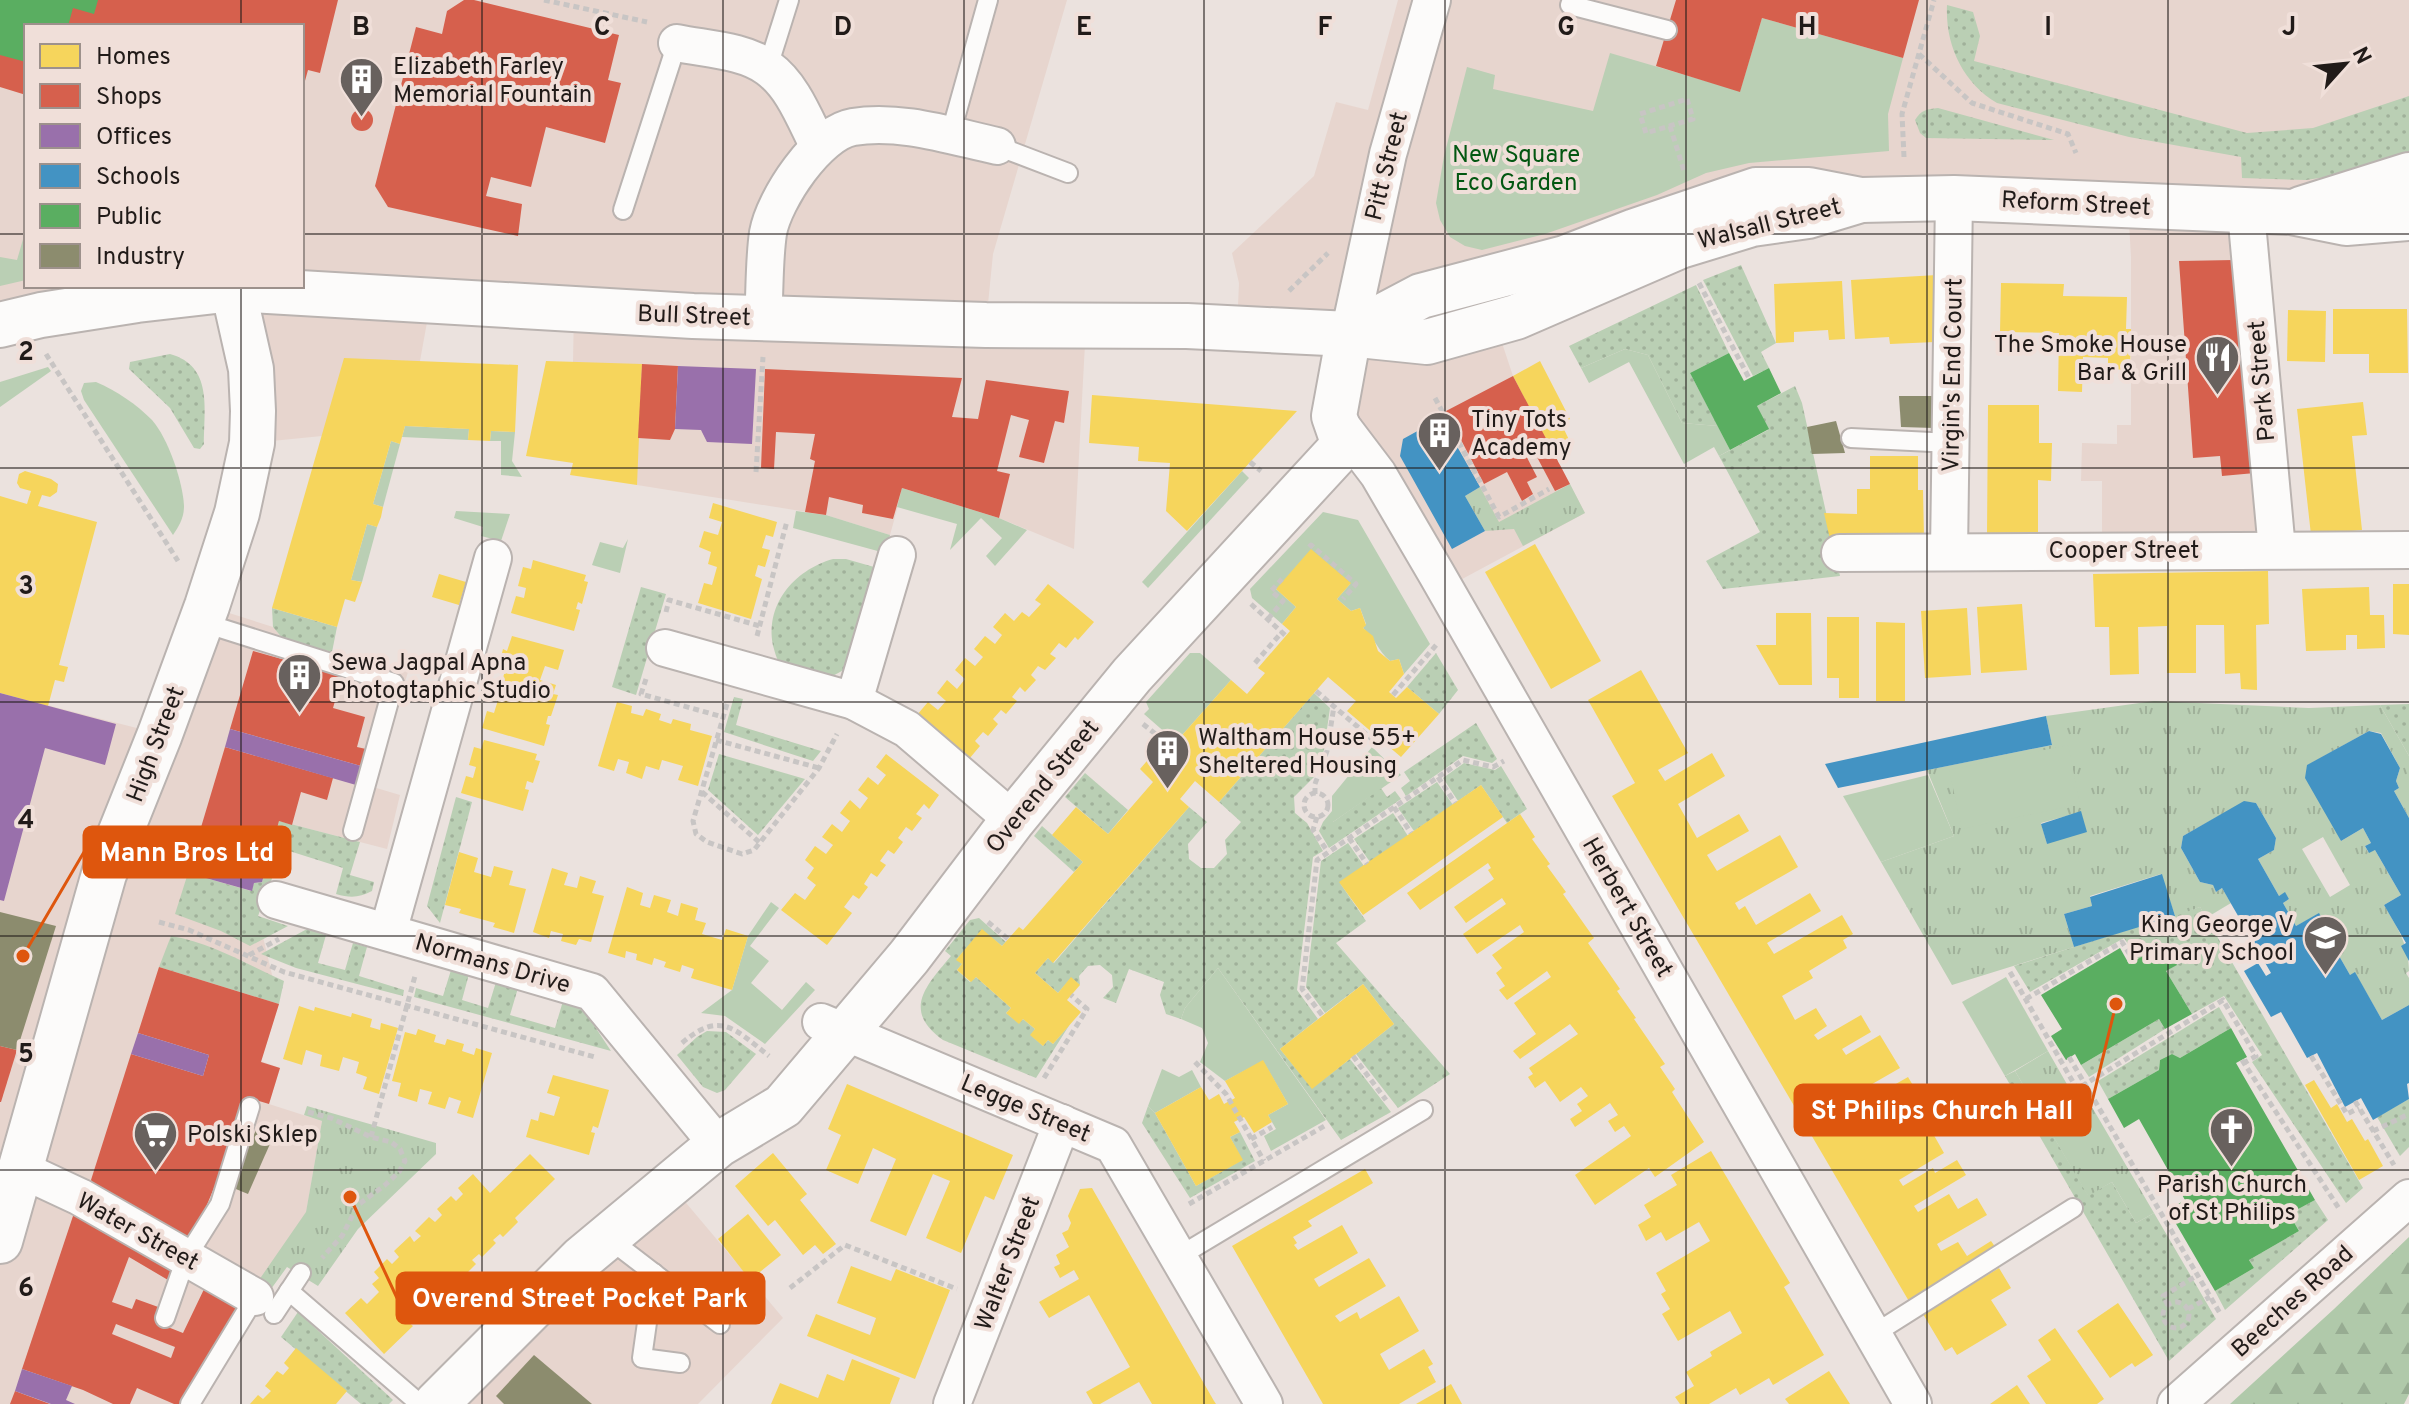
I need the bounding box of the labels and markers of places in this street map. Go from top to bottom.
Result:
place label: Elizabeth Farley Memorial Fountain [393,53,592,111]
building icon: Elizabeth Farley Memorial Fountain [338,56,386,119]
place label: The Smoke House Bar & Grill [1994,331,2187,389]
restaurant icon: The Smoke House Bar & Grill [2194,334,2242,397]
place label: Tiny Tots Academy [1471,406,1571,464]
building icon: Tiny Tots Academy [1416,409,1464,472]
place label: Sewa Jagpal Apna Photogtaphic Studio [331,649,551,707]
building icon: Sewa Jagpal Apna Photogtaphic Studio [276,652,324,715]
place label: Waltham House 55+ Sheltered Housing [1198,724,1416,782]
building icon: Waltham House 55+ Sheltered Housing [1143,727,1191,790]
callout: Mann Bros Ltd [84,827,290,877]
place label: King George V Primary School [2129,911,2294,969]
school or university icon: King George V Primary School [2301,914,2349,977]
callout: St Philips Church Hall [1795,1085,2090,1135]
church icon: Parish Church of St Philips [2208,1106,2256,1169]
supermarket icon: Polski Sklep [132,1110,180,1173]
place label: Polski Sklep [187,1121,318,1151]
place label: Parish Church of St Philips [2157,1171,2307,1229]
callout: Overend Street Pocket Park [397,1273,764,1323]

